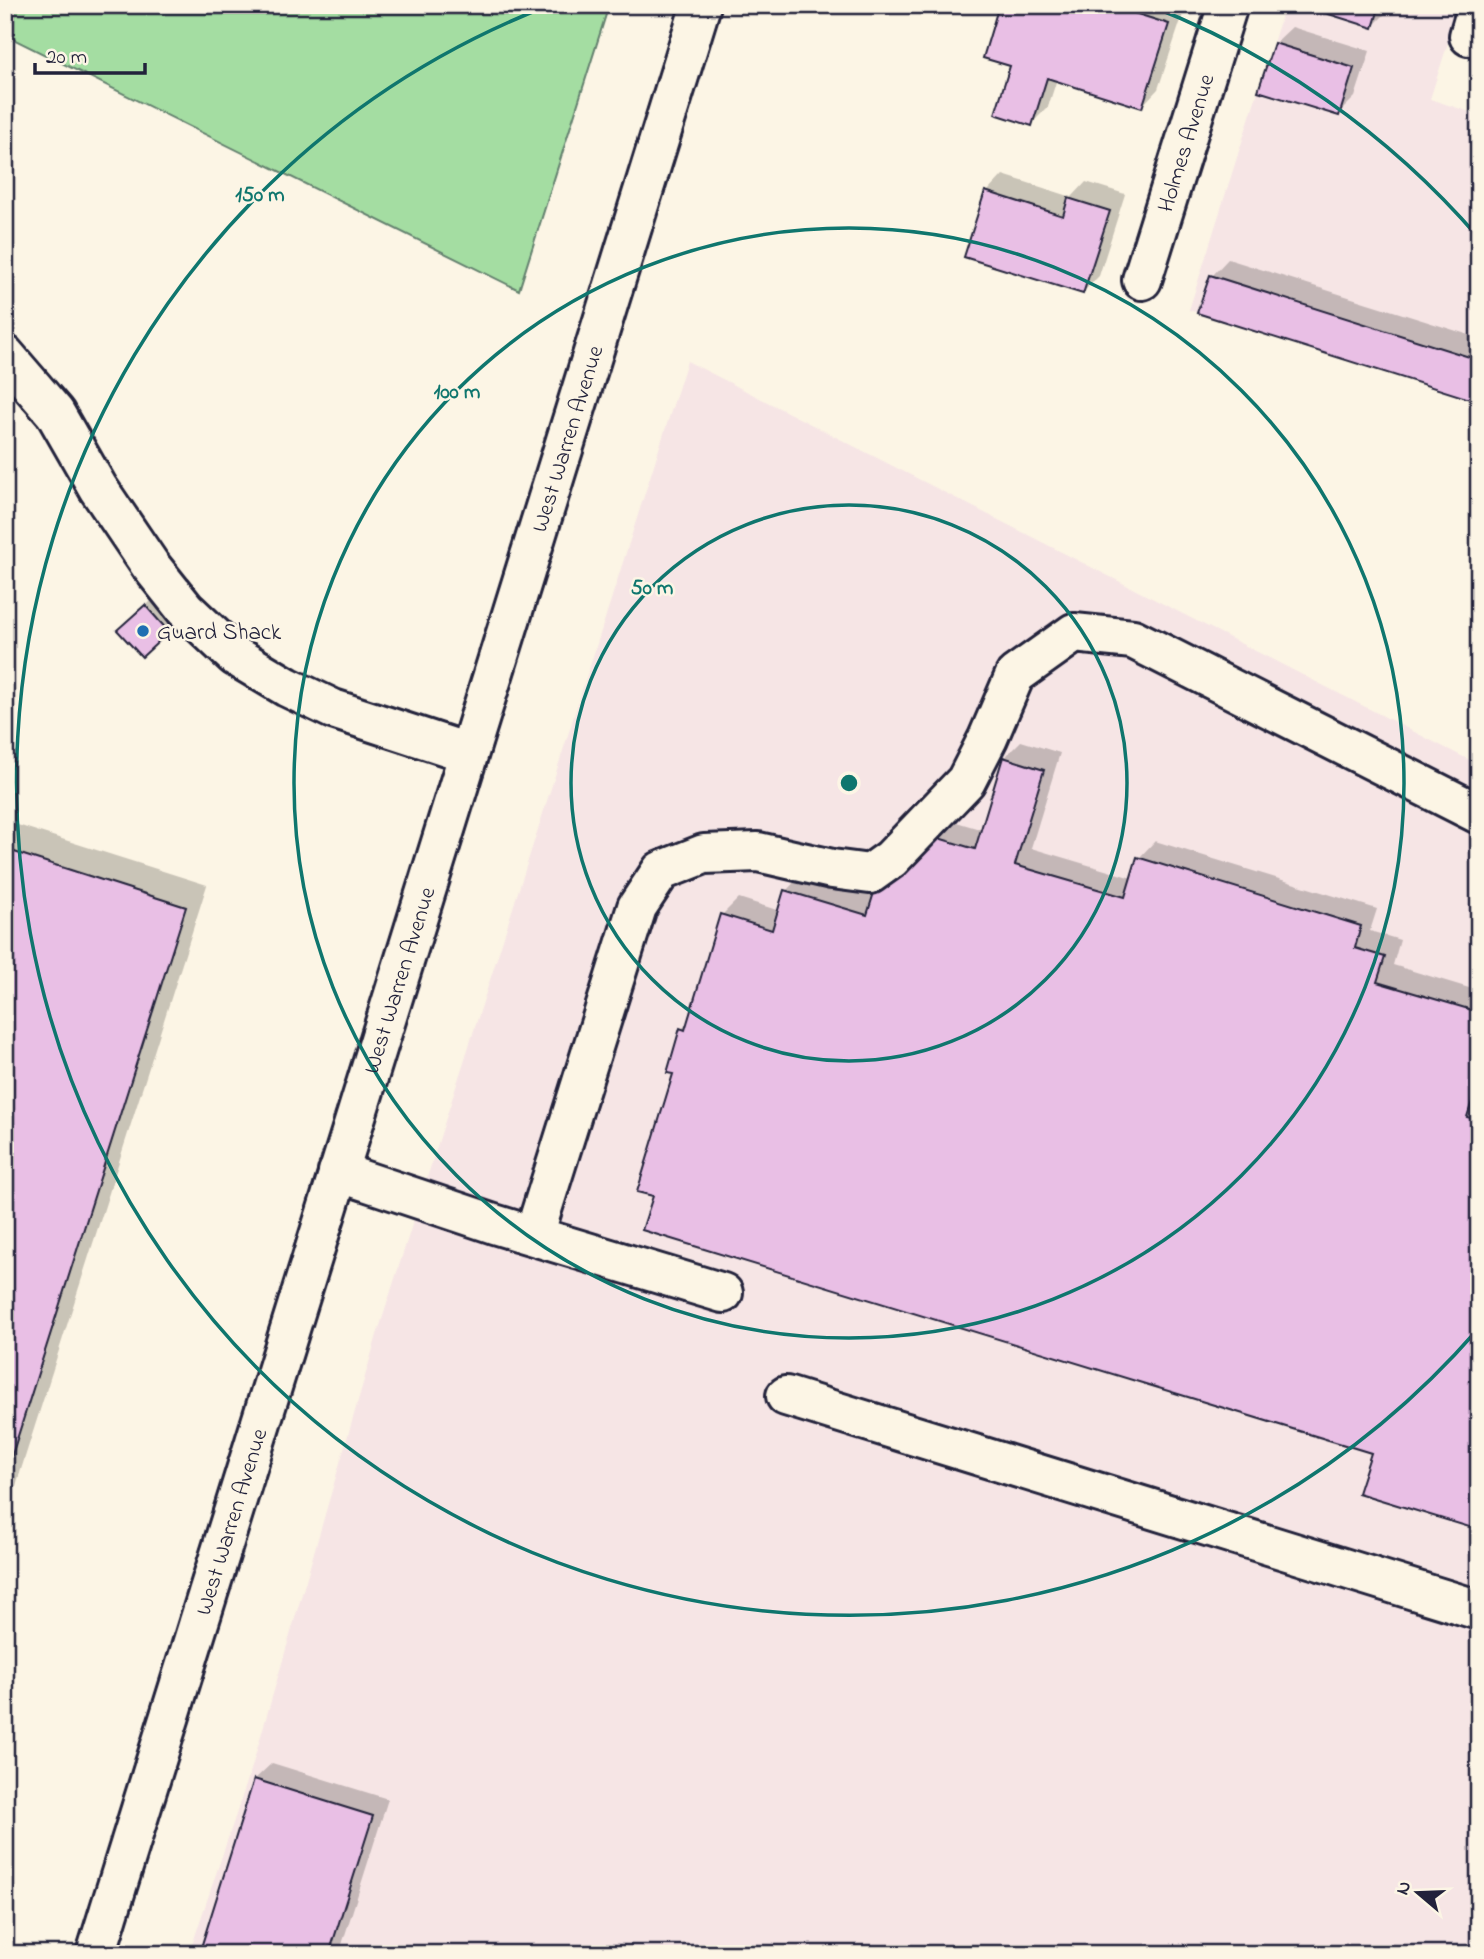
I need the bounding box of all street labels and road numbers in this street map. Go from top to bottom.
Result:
street label: Holmes Avenue [1150,69,1225,216]
street label: West Warren Avenue [524,341,614,537]
street label: West Warren Avenue [356,882,446,1078]
street label: West Warren Avenue [188,1424,277,1620]

